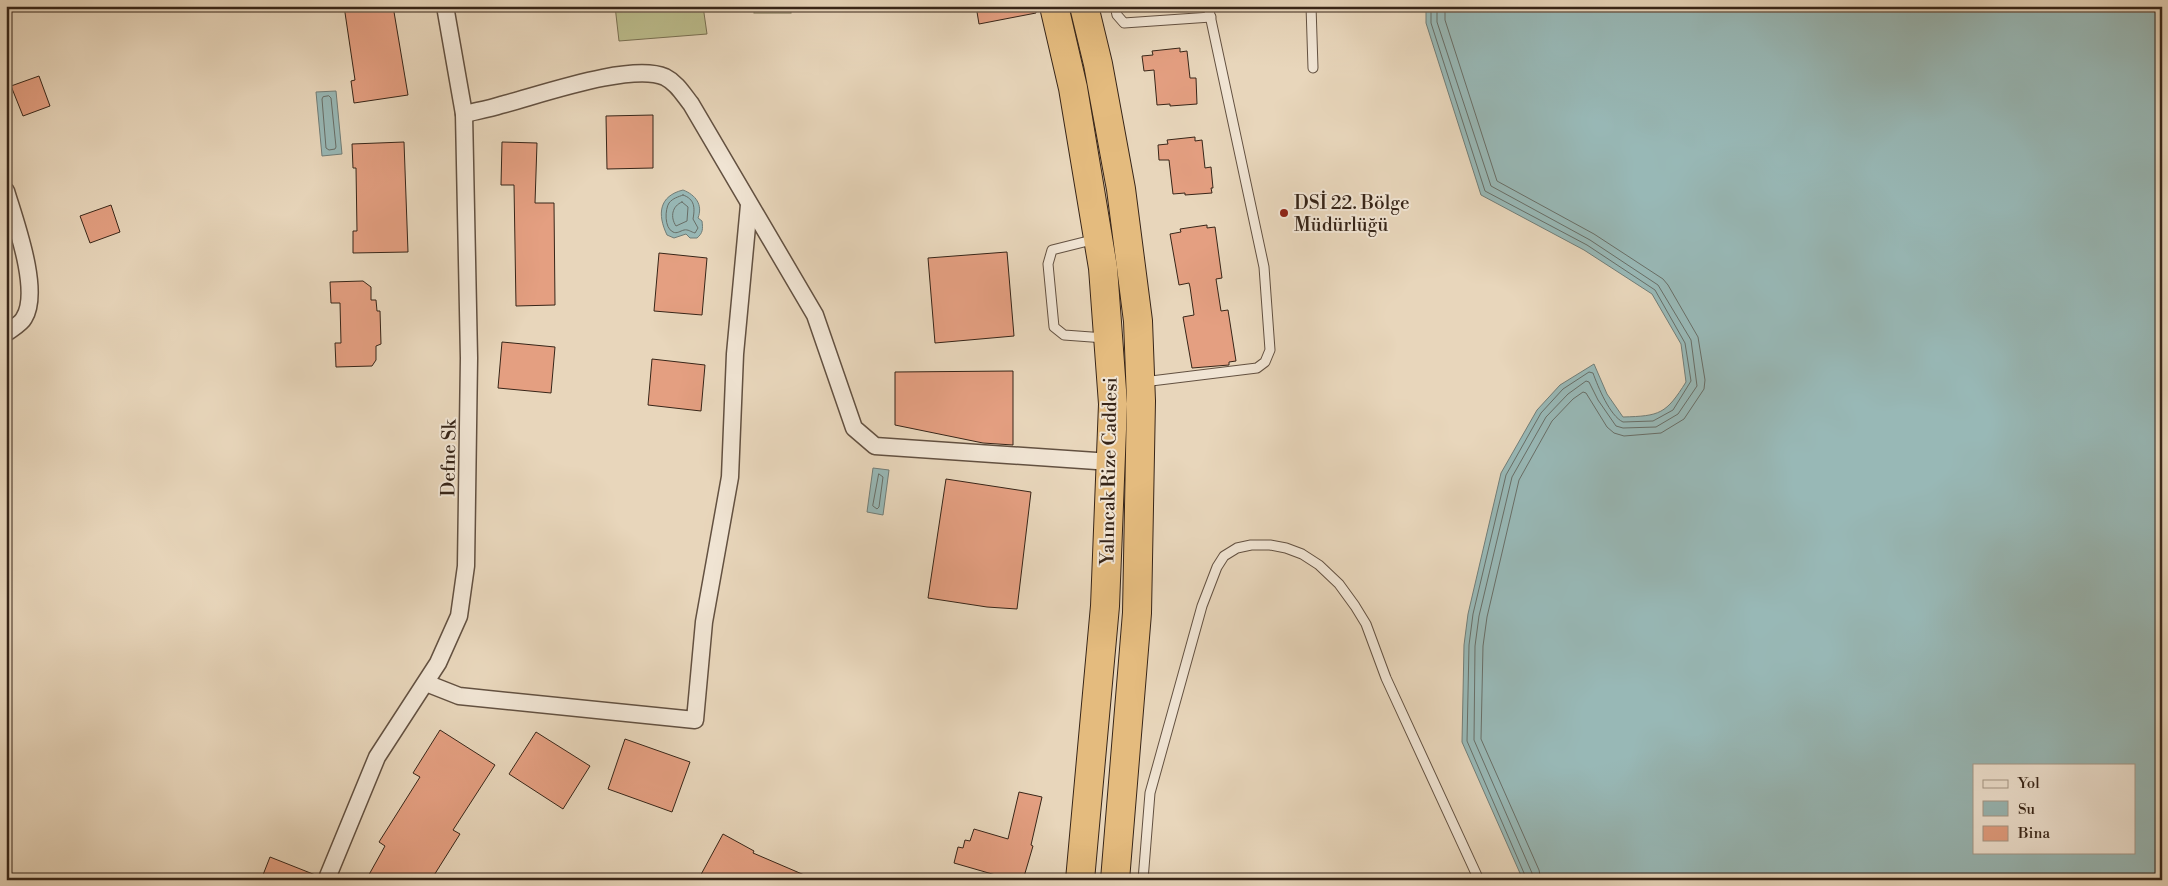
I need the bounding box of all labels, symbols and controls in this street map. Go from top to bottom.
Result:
place label: DSİ 22. Bölge Müdürlüğü [1294,190,1410,237]
marker: DSİ 22. Bölge Müdürlüğü [1278,207,1290,219]
street label: Yalıncak Rize Caddesi [1095,377,1123,566]
street label: Defne Sk [436,418,462,497]
legend [1973,764,2136,854]
text: Yol [2017,774,2040,793]
text: Su [2018,800,2036,819]
text: Bina [2017,824,2050,843]

